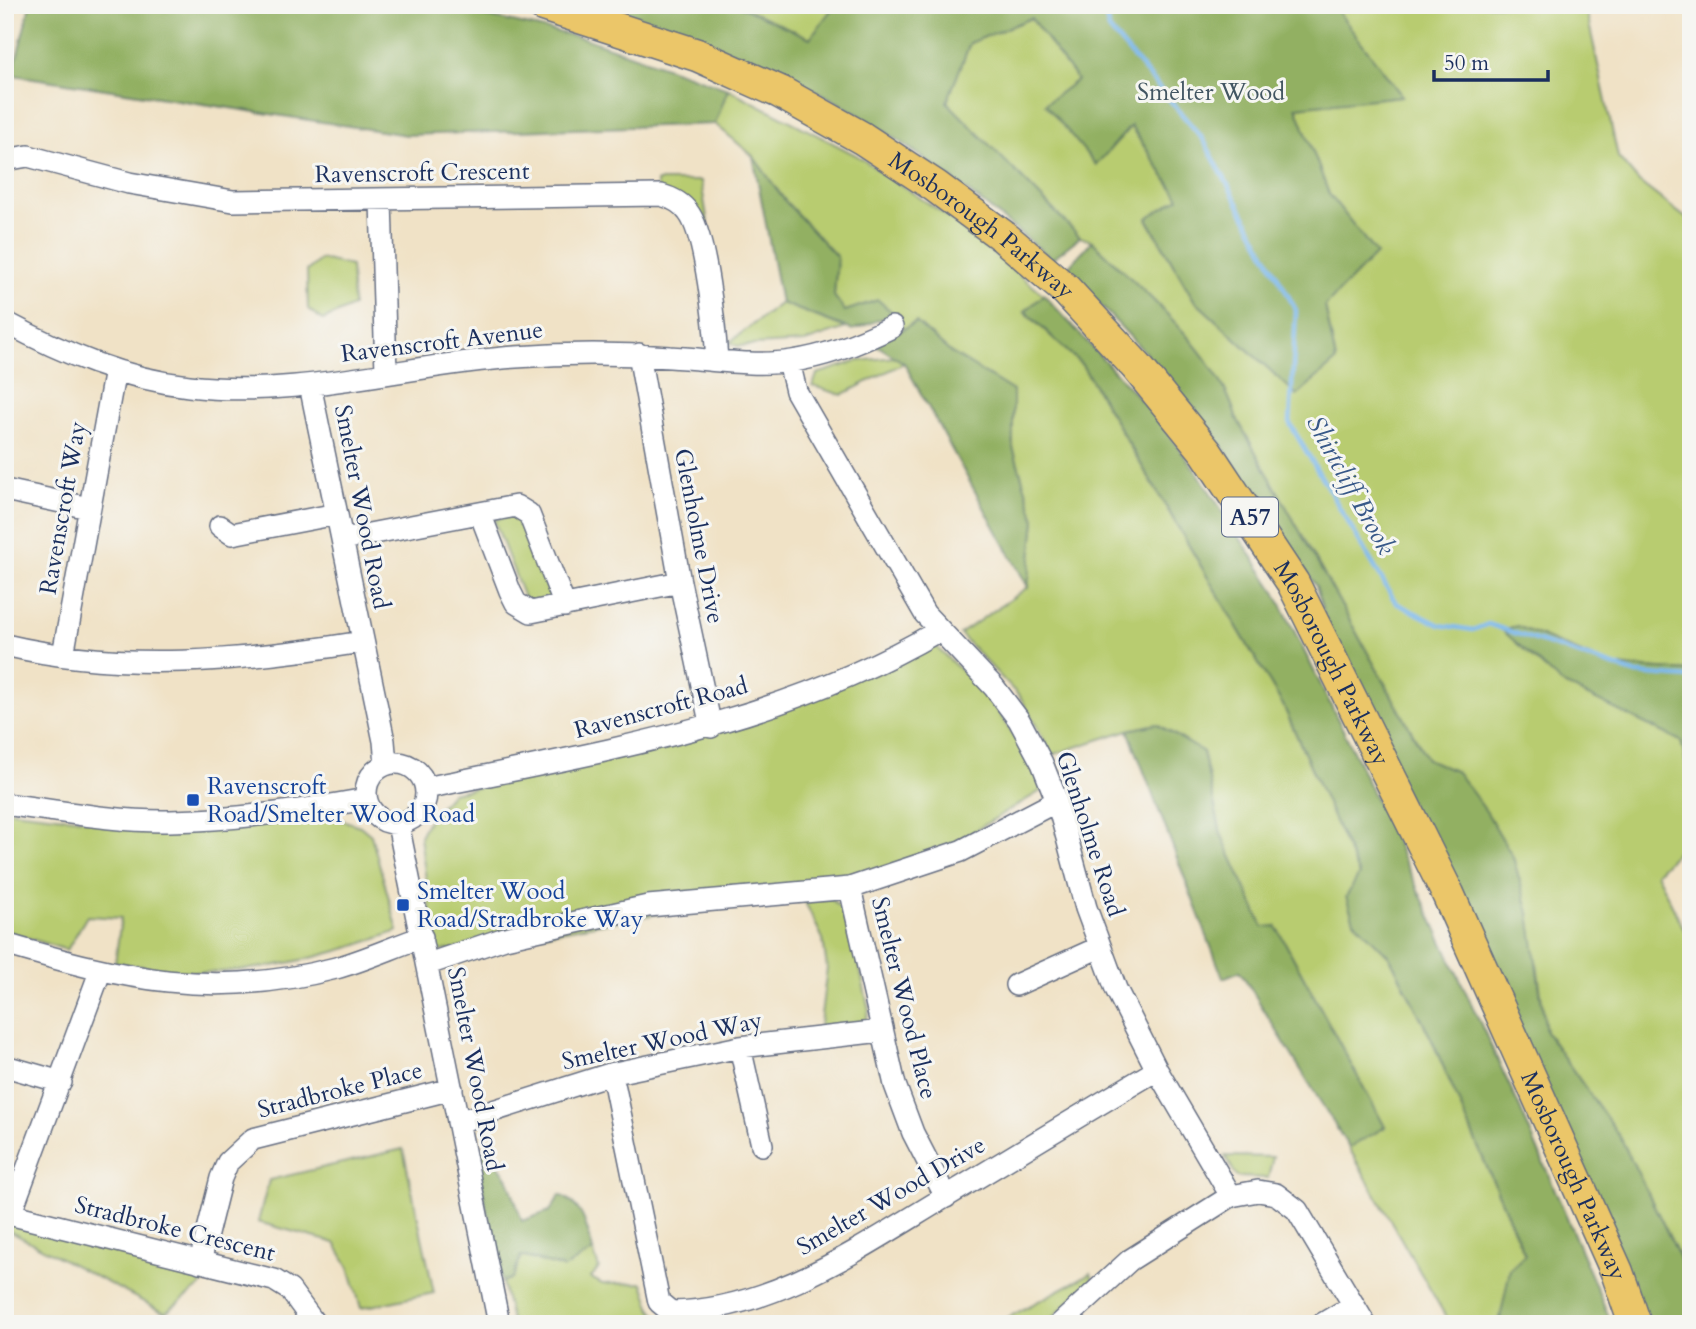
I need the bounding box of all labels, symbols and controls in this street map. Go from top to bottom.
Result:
scale bar [1434,38,1547,82]
text: 50 m [1444,49,1489,78]
park label: Smelter Wood [1137,76,1285,109]
street label: Mosborough Parkway [882,144,1083,306]
street label: Ravenscroft Crescent [314,155,530,191]
street label: Ravenscroft Avenue [339,313,545,371]
street label: Smelter Wood Road [326,402,398,612]
water label: Shirtcliff Brook [1298,409,1404,561]
street label: Ravenscroft Way [32,419,95,597]
street label: Glenholme Drive [666,446,732,626]
road number: A57 [1222,498,1278,537]
street label: Mosborough Parkway [1266,554,1398,771]
street label: Ravenscroft Road [571,669,752,747]
street label: Glenholme Road [1048,747,1132,921]
place label: Ravenscroft Road/Smelter Wood Road [207,770,475,831]
marker: Ravenscroft Road/Smelter Wood Road [185,792,201,808]
place label: Smelter Wood Road/Stradbroke Way [417,875,644,936]
street label: Smelter Wood Place [863,893,945,1103]
marker: Smelter Wood Road/Stradbroke Way [395,897,411,913]
street label: Smelter Wood Road [439,964,511,1174]
street label: Smelter Wood Way [559,1004,766,1078]
street label: Stradbroke Place [254,1054,426,1126]
street label: Mosborough Parkway [1513,1066,1635,1285]
street label: Smelter Wood Drive [791,1129,991,1263]
street label: Stradbroke Crescent [71,1188,279,1270]

